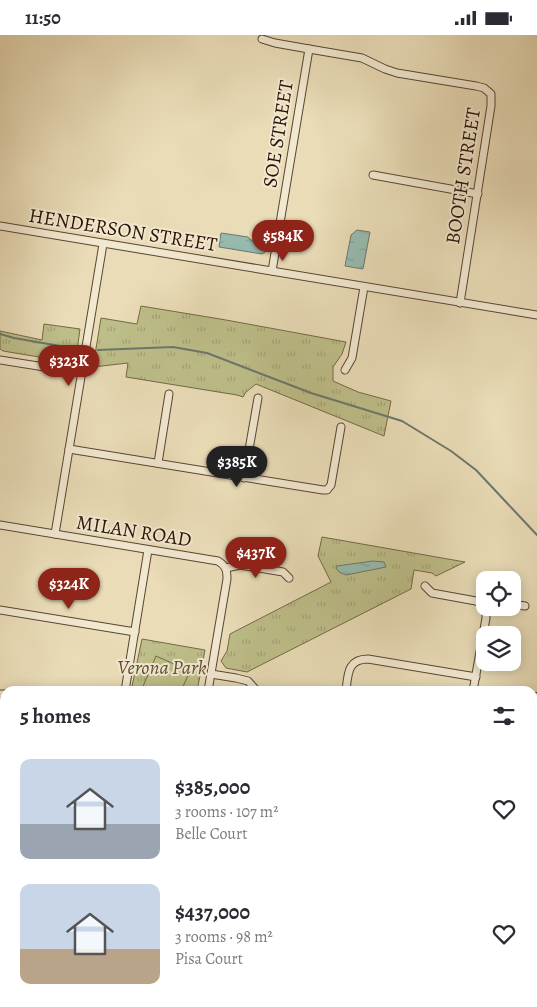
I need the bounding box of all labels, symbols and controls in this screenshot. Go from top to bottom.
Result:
text: 11:50 [25,5,61,31]
street label: SOE STREET [256,78,300,190]
street label: BOOTH STREET [439,106,487,246]
street label: HENDERSON STREET [27,202,219,258]
pin: $584K [248,219,318,262]
text: $584K [263,225,303,247]
pin: $323K [34,345,104,387]
text: $323K [49,350,89,372]
pin: $385K [202,445,272,488]
text: $385K [217,451,257,473]
street label: MILAN ROAD [74,509,194,553]
pin: $437K [221,537,291,579]
text: $437K [236,542,276,564]
pin: $324K [34,567,104,610]
map controls [476,571,521,671]
button: locate [476,571,521,616]
text: $324K [49,573,89,595]
button: layers [476,626,521,671]
park label: Verona Park [117,654,207,681]
text: 5 homes [20,702,91,730]
icon: filters [490,702,518,730]
text: $385,000 [175,773,250,801]
icon: home [60,779,120,839]
icon: heart [490,795,518,823]
text: 3 rooms · 107 m² [175,801,278,823]
text: Belle Court [175,823,247,845]
text: $437,000 [175,898,250,926]
icon: home [60,904,120,964]
icon: heart [490,920,518,948]
text: 3 rooms · 98 m² [175,926,273,948]
text: Pisa Court [175,948,243,970]

